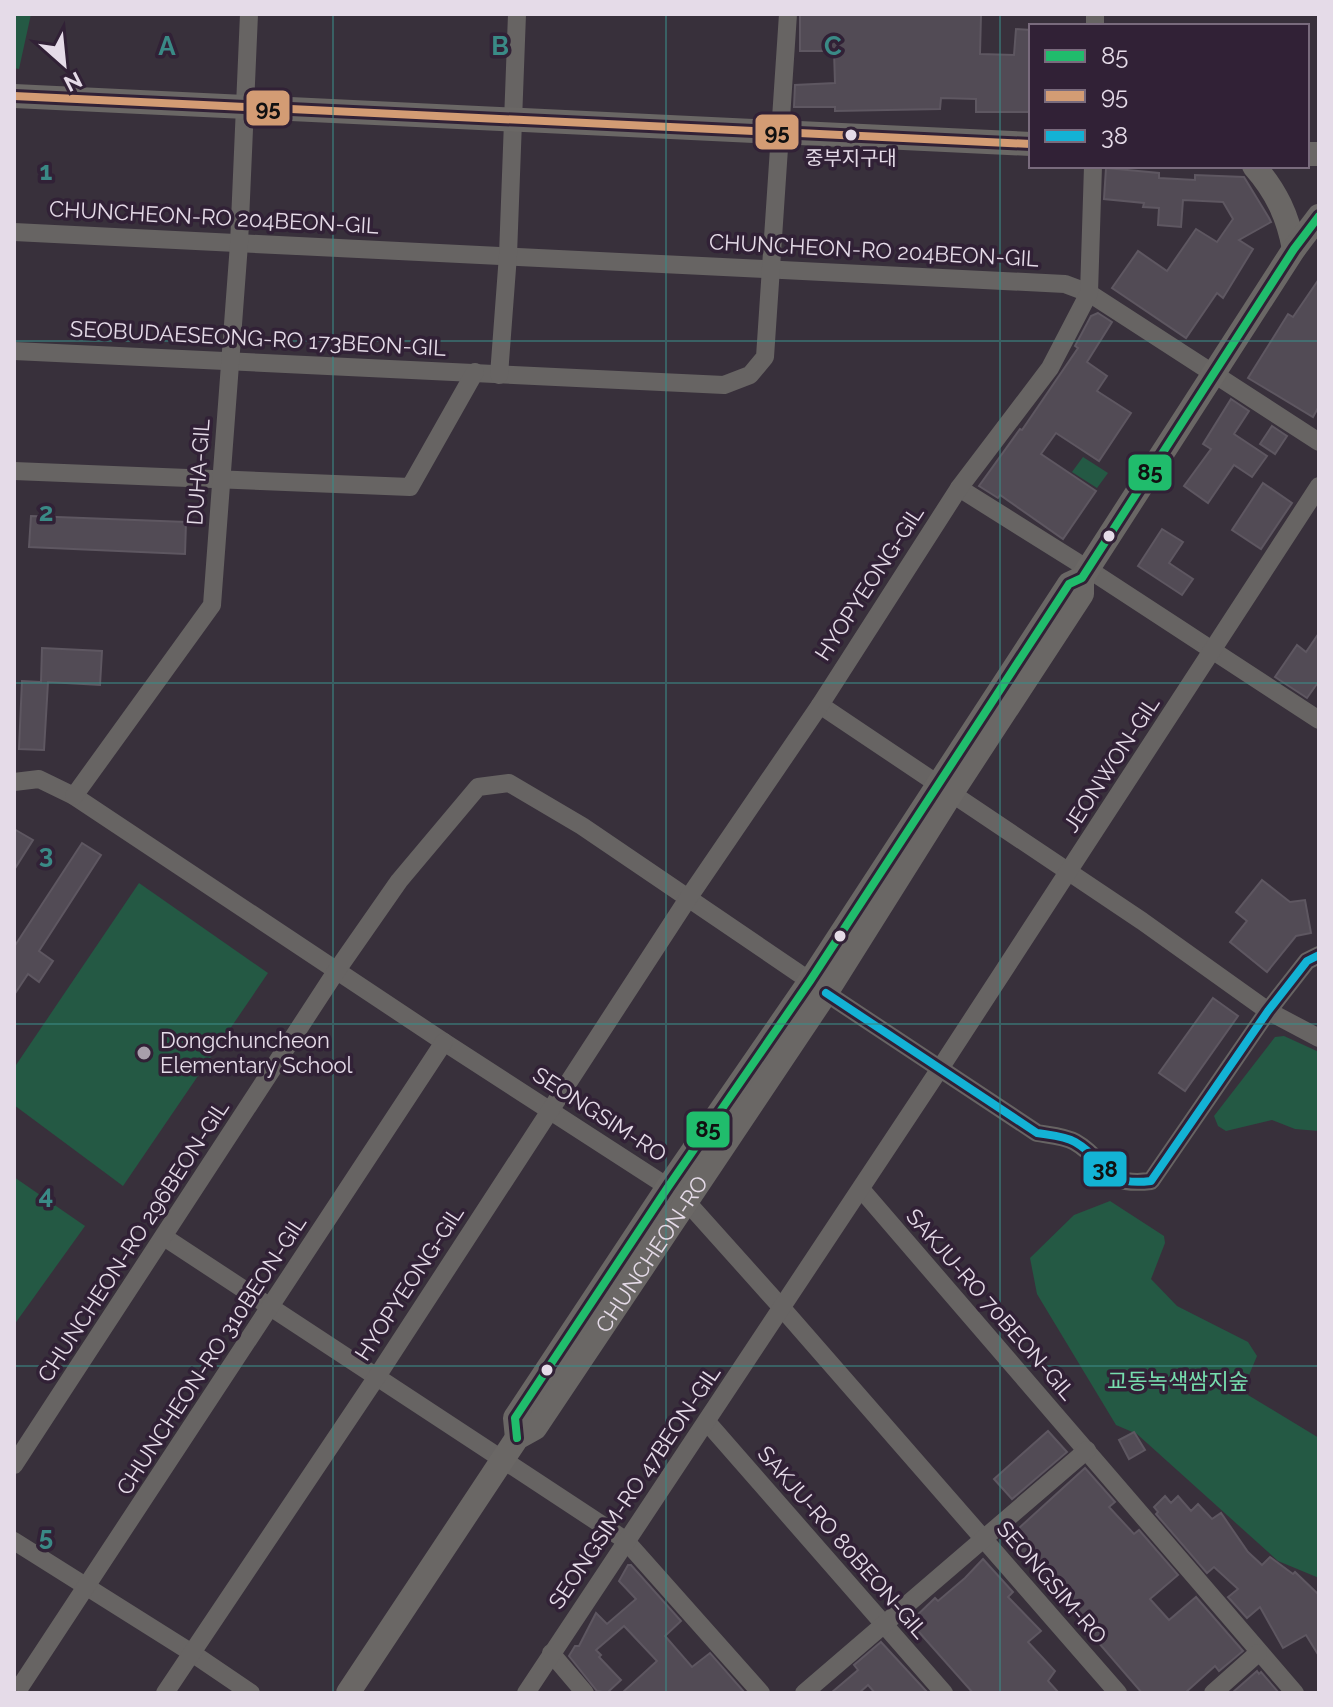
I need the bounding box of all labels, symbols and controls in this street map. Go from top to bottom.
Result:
north arrow [24,24,104,104]
legend [1029,24,1309,168]
text: A [158,31,176,61]
text: B [491,31,509,61]
text: C [824,31,842,61]
text: 85 [1101,41,1128,70]
text: N [60,66,86,97]
text: 95 [1101,81,1128,110]
line badge: 95 [245,89,291,127]
text: 95 [255,95,281,121]
line badge: 95 [754,113,800,151]
text: 95 [764,119,790,145]
text: 38 [1101,121,1128,150]
marker: 중부지구대 [843,127,859,143]
place label: 중부지구대 [805,146,897,170]
text: 1 [40,156,53,186]
street label: CHUNCHEON-RO 204BEON-GIL [48,195,380,239]
street label: CHUNCHEON-RO 204BEON-GIL [708,228,1040,272]
street label: SEOBUDAESEONG-RO 173BEON-GIL [69,315,447,361]
street label: DUHA-GIL [181,418,215,526]
line badge: 85 [1127,453,1173,492]
text: 85 [1137,459,1163,485]
text: 2 [39,497,53,527]
street label: HYOPYEONG-GIL [809,501,929,665]
unlabelled marker [1101,528,1117,544]
street label: JEONWON-GIL [1057,691,1165,837]
text: 3 [39,839,53,869]
unlabelled marker [832,928,848,944]
place label: Dongchuncheon Elementary School [160,1027,353,1078]
marker: Dongchuncheon Elementary School [135,1044,153,1062]
street label: SEONGSIM-RO [528,1061,672,1167]
street label: CHUNCHEON-RO 296BEON-GIL [32,1095,234,1387]
line badge: 85 [685,1110,731,1149]
text: 85 [695,1116,721,1142]
line badge: 38 [1082,1150,1128,1188]
text: 38 [1092,1156,1118,1182]
street label: CHUNCHEON-RO [590,1171,713,1337]
text: 4 [39,1180,53,1210]
street label: HYOPYEONG-GIL [349,1201,469,1365]
street label: SAKJU-RO 70BEON-GIL [901,1203,1081,1405]
street label: CHUNCHEON-RO 310BEON-GIL [111,1210,311,1500]
street label: SEONGSIM-RO 47BEON-GIL [543,1360,725,1614]
unlabelled marker [539,1362,555,1378]
park label: 교동녹색쌈지숲 [1107,1368,1249,1394]
street label: SAKJU-RO 80BEON-GIL [752,1441,934,1644]
street label: SEONGSIM-RO [992,1515,1112,1649]
text: 5 [39,1521,53,1551]

